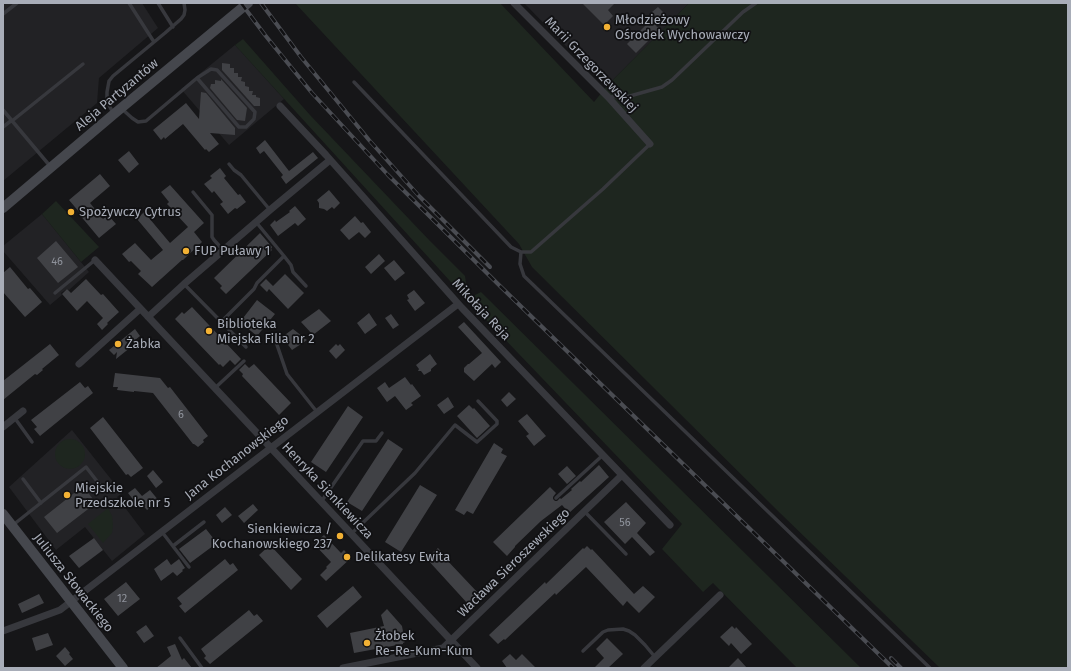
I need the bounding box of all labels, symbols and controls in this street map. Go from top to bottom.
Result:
place label: Młodzieżowy Ośrodek Wychowawczy [615,12,750,43]
street label: Marii Grzegorzewskiej [541,14,641,116]
marker: Młodzieżowy Ośrodek Wychowawczy [602,22,612,32]
street label: Aleja Partyzantów [72,56,162,134]
place label: Spożywczy Cytrus [79,204,181,220]
marker: Spożywczy Cytrus [66,207,76,217]
place label: FUP Puławy 1 [194,243,270,259]
marker: FUP Puławy 1 [181,246,191,256]
house number: 46 [51,255,63,269]
street label: Mikołaja Reja [449,276,513,344]
place label: Biblioteka Miejska Filia nr 2 [217,316,315,347]
marker: Biblioteka Miejska Filia nr 2 [204,326,214,336]
place label: Żabka [126,336,161,352]
marker: Żabka [113,339,123,349]
house number: 6 [178,408,184,422]
street label: Jana Kochanowskiego [182,413,292,503]
street label: Henryka Sienkiewicza [278,439,376,543]
place label: Miejskie Przedszkole nr 5 [75,480,170,511]
marker: Miejskie Przedszkole nr 5 [62,490,72,500]
street label: Wacława Sieroszewskiego [455,505,573,621]
house number: 56 [619,516,631,530]
place label: Sienkiewicza / Kochanowskiego 237 [212,521,332,552]
street label: Juliusza Słowackiego [30,530,116,636]
marker: Sienkiewicza / Kochanowskiego 237 [335,531,345,541]
place label: Delikatesy Ewita [355,549,450,565]
marker: Delikatesy Ewita [342,552,352,562]
house number: 12 [117,592,127,606]
place label: Żłobek Re-Re-Kum-Kum [375,628,473,659]
marker: Żłobek Re-Re-Kum-Kum [362,638,372,648]

